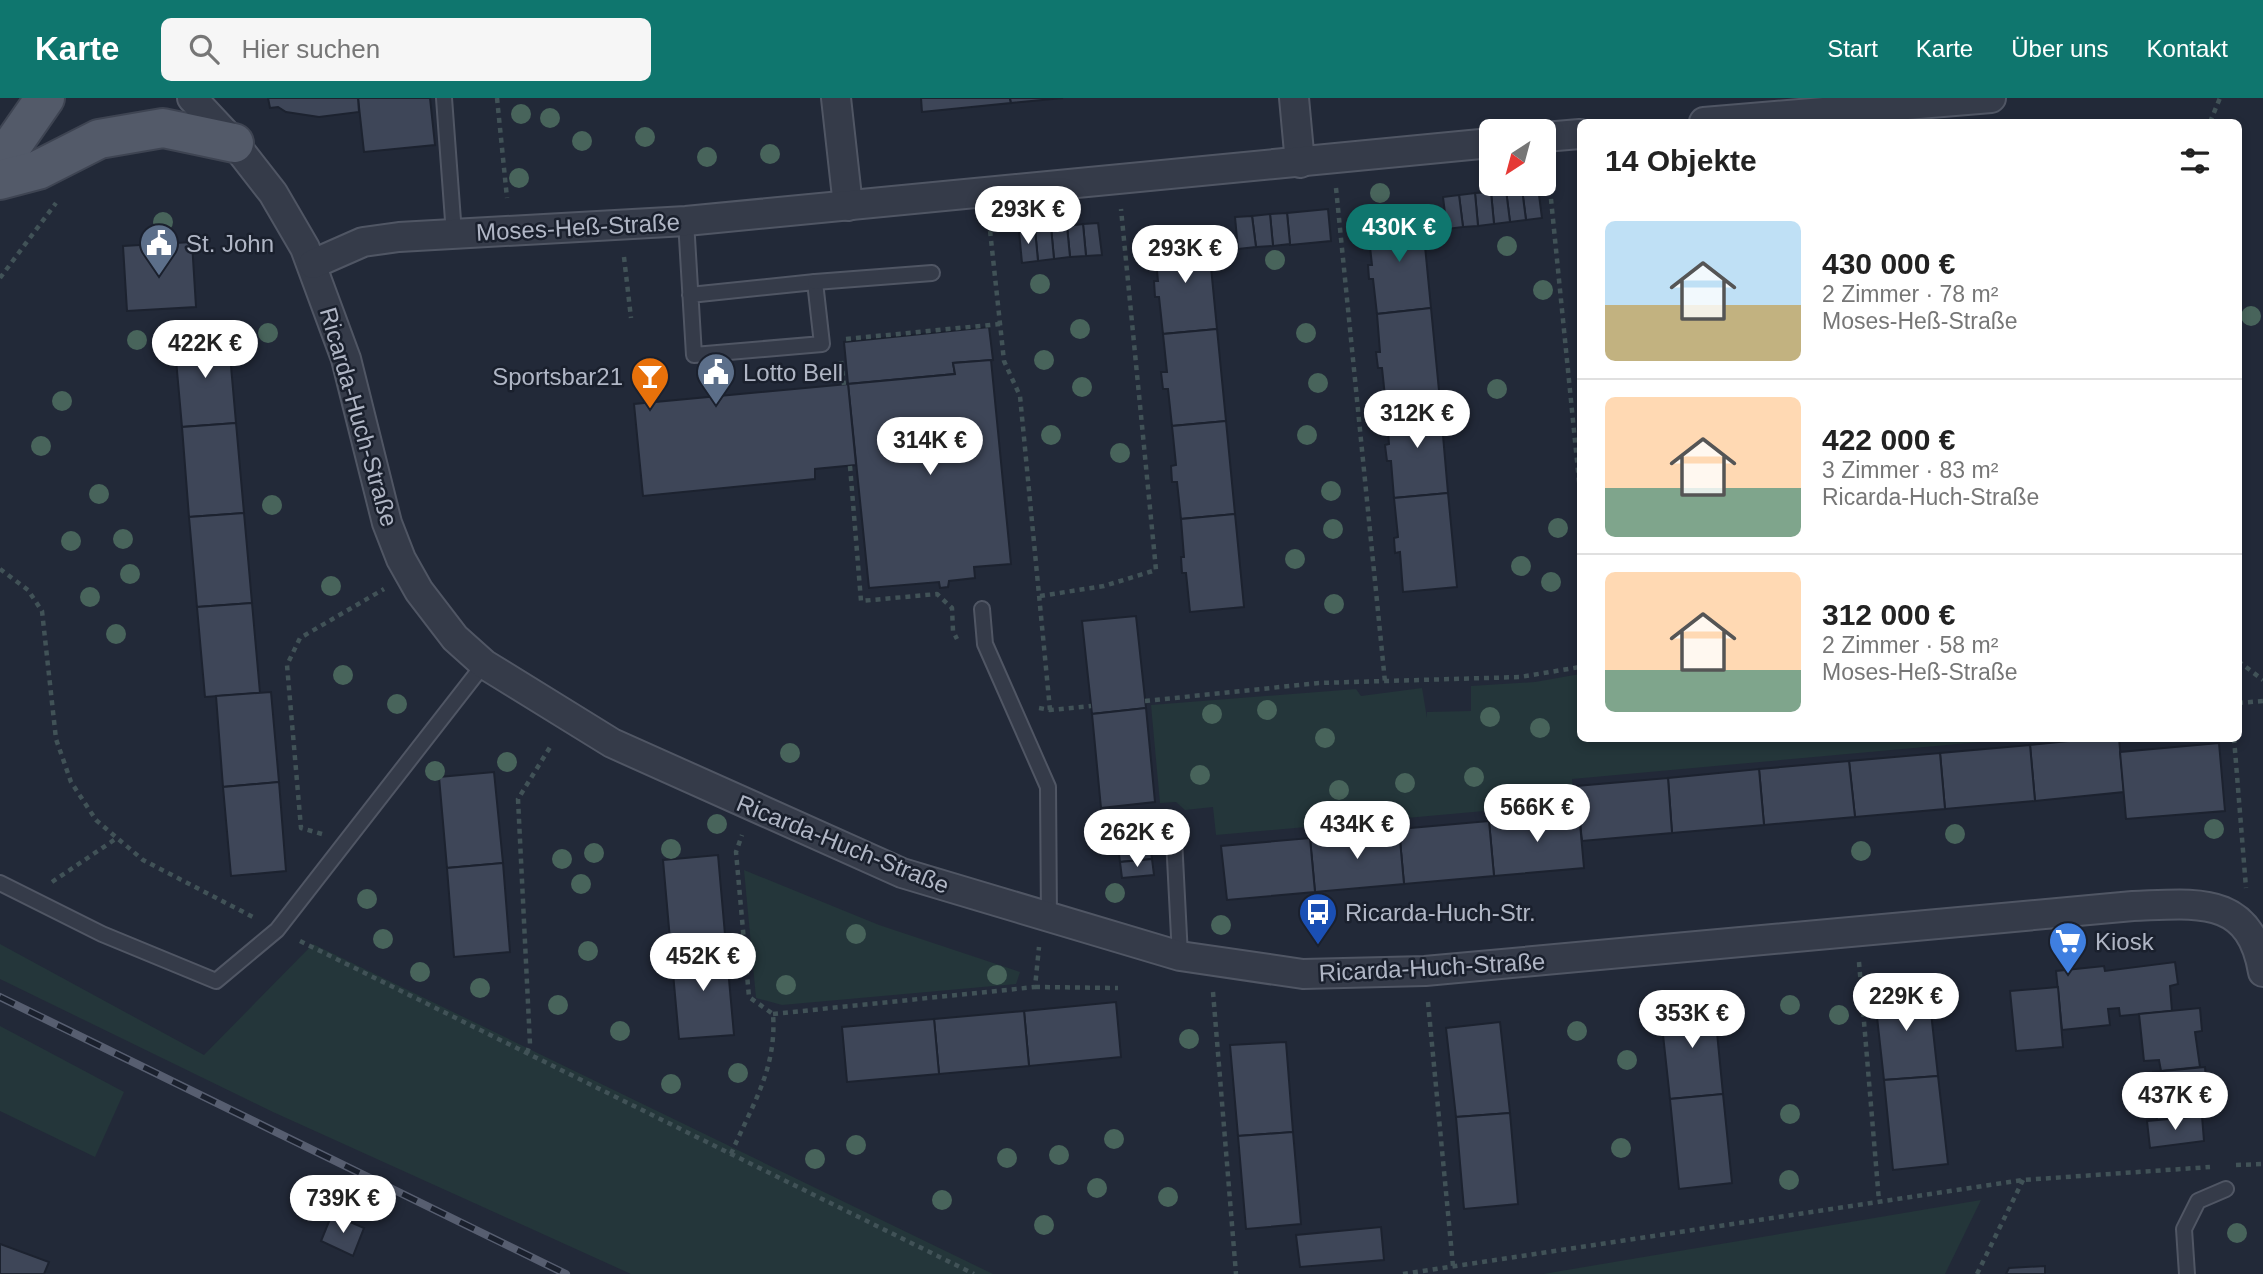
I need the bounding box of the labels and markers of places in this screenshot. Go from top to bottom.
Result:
pin: 293K € [971,186,1085,246]
pin: 430K € [1342,204,1456,264]
public building icon: St. John [138,222,180,277]
pin: 293K € [1128,226,1242,285]
place label: St. John [186,230,274,257]
pin: 422K € [148,320,262,380]
public building icon: Lotto Bell [695,351,737,406]
bar icon: Sportsbar21 [629,355,671,410]
place label: Lotto Bell [743,359,843,386]
place label: Sportsbar21 [492,363,623,390]
pin: 312K € [1360,390,1474,450]
pin: 314K € [873,418,987,477]
pin: 566K € [1480,784,1594,844]
pin: 434K € [1300,802,1414,861]
pin: 262K € [1080,810,1194,869]
bus stop icon: Ricarda-Huch-Str. [1297,891,1339,946]
place label: Ricarda-Huch-Str. [1345,899,1536,926]
supermarket icon: Kiosk [2047,920,2089,975]
place label: Kiosk [2095,928,2155,955]
pin: 452K € [646,934,760,993]
pin: 229K € [1849,974,1963,1033]
pin: 353K € [1635,990,1749,1050]
pin: 437K € [2118,1072,2232,1132]
pin: 739K € [286,1176,400,1235]

